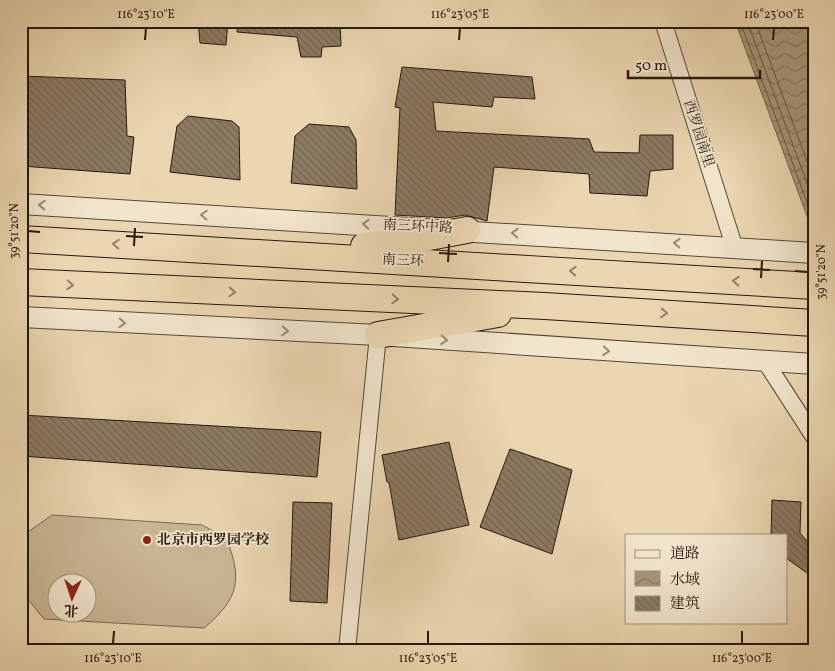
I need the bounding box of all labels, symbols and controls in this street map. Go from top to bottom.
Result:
text: 116°23'10"E [117,7,175,23]
text: 116°23'05"E [431,7,489,23]
text: 116°23'00"E [744,7,804,23]
scale bar [628,48,760,80]
text: 50 m [635,56,667,77]
street label: 西罗园南里 [678,98,718,170]
one-way arrow [37,199,45,210]
text: 39°51'20"N [7,203,23,259]
one-way arrow [200,209,208,220]
street label: 南三环中路 [383,216,453,238]
one-way arrow [362,219,370,230]
one-way arrow [511,228,519,239]
one-way arrow [673,237,681,248]
one-way arrow [112,239,120,250]
text: 39°51'20"N [814,244,830,300]
street label: 南三环 [382,250,424,272]
one-way arrow [569,266,577,277]
one-way arrow [731,276,739,287]
one-way arrow [66,279,74,290]
one-way arrow [229,286,237,297]
one-way arrow [391,294,399,304]
one-way arrow [660,308,668,319]
one-way arrow [119,317,127,328]
one-way arrow [281,325,289,336]
one-way arrow [440,334,448,345]
one-way arrow [602,345,610,356]
place label: 北京市西罗园学校 [157,531,269,550]
marker: 北京市西罗园学校 [141,534,153,546]
legend [625,534,788,624]
text: 道路 [670,544,700,565]
text: 水域 [670,570,700,591]
north arrow [48,574,98,624]
text: 建筑 [670,594,700,615]
text: 北 [64,600,79,619]
text: 116°23'10"E [84,651,142,667]
text: 116°23'05"E [399,651,457,667]
text: 116°23'00"E [712,651,772,667]

